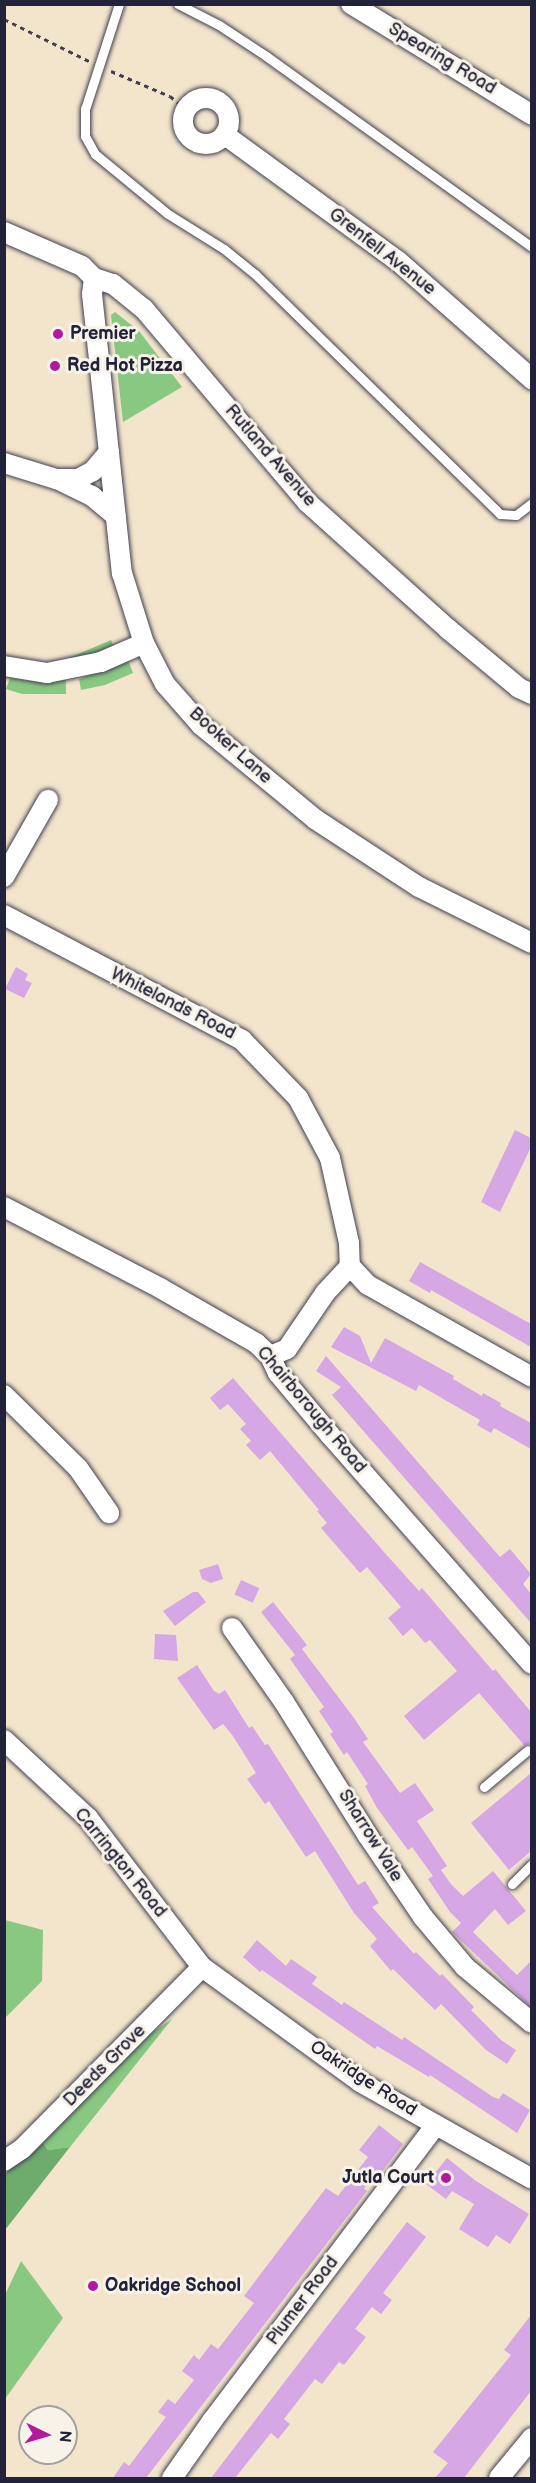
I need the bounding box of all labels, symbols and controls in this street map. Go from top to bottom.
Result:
street label: Spearing Road [384,18,500,100]
street label: Grenfell Avenue [324,204,440,300]
place label: Premier [70,323,136,345]
marker: Premier [51,327,65,341]
place label: Red Hot Pizza [67,355,183,377]
marker: Red Hot Pizza [48,359,62,373]
street label: Rutland Avenue [220,401,320,511]
street label: Booker Lane [184,703,276,789]
street label: Whitelands Road [107,963,239,1045]
street label: Chairborough Road [252,1342,370,1478]
street label: Sharrow Vale [333,1786,407,1886]
street label: Carrington Road [69,1804,171,1922]
street label: Deeds Grove [59,2020,151,2112]
street label: Oakridge Road [306,2036,420,2122]
place label: Jutla Court [342,2167,434,2189]
marker: Jutla Court [439,2171,453,2185]
street label: Plumer Road [263,2252,343,2350]
place label: Oakridge School [105,2275,241,2297]
marker: Oakridge School [86,2279,100,2293]
north arrow [18,2405,78,2465]
text: N [54,2430,74,2443]

